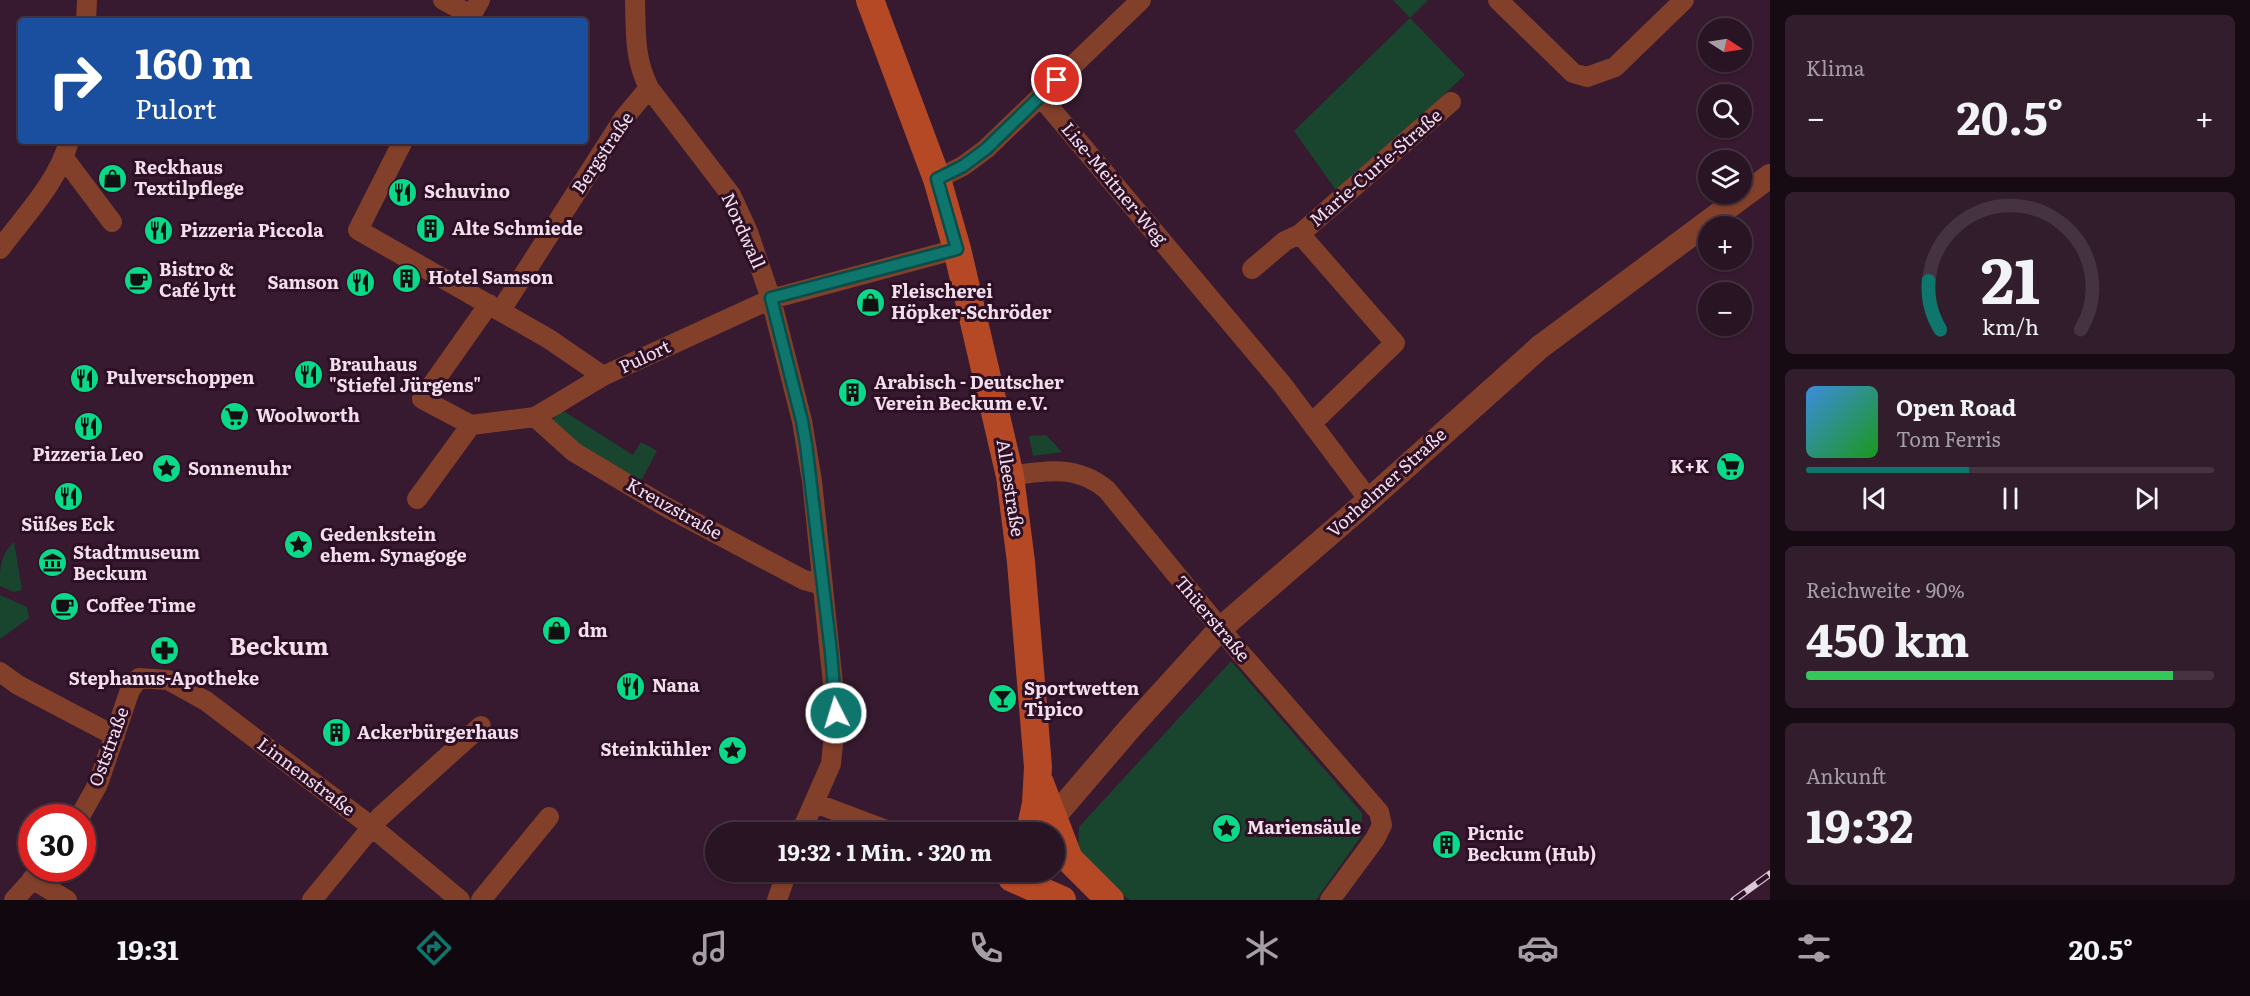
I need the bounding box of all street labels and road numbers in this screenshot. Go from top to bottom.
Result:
street label: Marie-Curie-Straße [1303,102,1447,232]
street label: Bergstraße [564,106,639,199]
street label: Lise-Meitner-Weg [1056,116,1175,251]
street label: Nordwall [716,188,773,273]
street label: Pulort [614,332,675,379]
street label: Vorhelmer Straße [1320,421,1452,543]
street label: Alleestraße [990,437,1032,538]
street label: Kreuzstraße [622,470,728,545]
street label: Thüerstraße [1169,569,1257,667]
street label: Oststraße [81,703,134,790]
street label: Linnenstraße [252,730,362,822]

